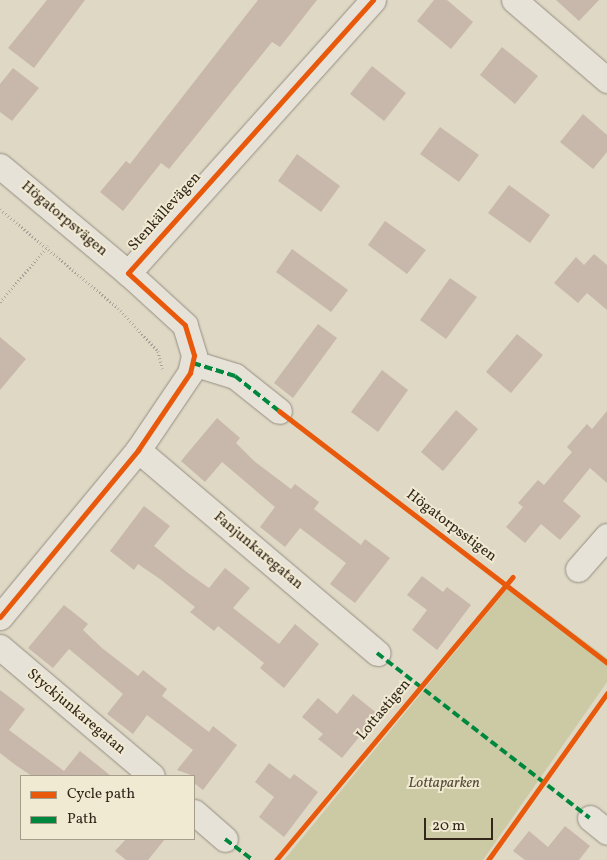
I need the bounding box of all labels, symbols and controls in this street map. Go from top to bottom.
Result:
street label: Stenkällevägen [125,169,205,255]
street label: Högatorpsvägen [17,178,111,260]
street label: Högatorpsstigen [402,486,500,566]
street label: Fanjunkaregatan [210,508,306,594]
street label: Styckjunkaregatan [23,665,129,759]
street label: Lottastigen [353,676,415,744]
legend [20,775,195,840]
park label: Lottaparken [408,775,480,793]
text: Cycle path [67,784,135,805]
scale bar [427,808,496,840]
text: Path [67,809,97,830]
text: 20 m [432,816,465,837]

